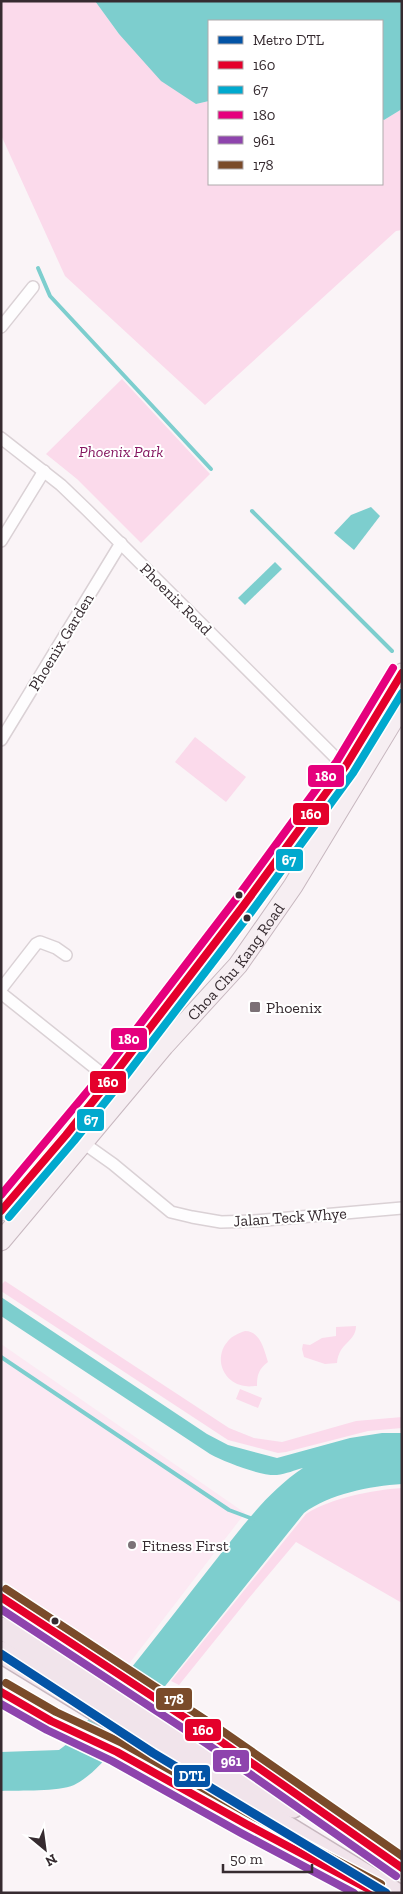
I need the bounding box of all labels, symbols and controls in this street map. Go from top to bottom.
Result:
legend [208,20,383,185]
text: Metro DTL [253,31,324,49]
text: 160 [253,56,275,74]
text: 67 [253,81,268,99]
text: 180 [253,106,276,124]
text: 961 [253,131,275,149]
text: 178 [253,156,274,174]
park label: Phoenix Park [79,442,163,461]
street label: Phoenix Road [136,559,216,639]
street label: Phoenix Garden [24,589,98,694]
line badge: 180 [307,764,345,788]
text: 180 [315,768,337,785]
line badge: 160 [292,802,330,826]
text: 160 [300,806,322,823]
line badge: 67 [275,848,304,872]
text: 67 [282,852,296,869]
unlabelled marker [234,890,244,900]
street label: Choa Chu Kang Road [183,899,288,1024]
unlabelled marker [242,913,252,923]
place label: Phoenix [266,998,322,1017]
marker: Phoenix [248,1000,262,1014]
line badge: 180 [110,1027,148,1051]
text: 180 [118,1031,140,1048]
line badge: 160 [89,1070,127,1094]
text: 160 [97,1074,119,1091]
line badge: 67 [76,1108,105,1132]
text: 67 [84,1112,98,1129]
street label: Jalan Teck Whye [233,1204,347,1230]
place label: Fitness First [142,1536,229,1555]
marker: Fitness First [126,1539,138,1551]
unlabelled marker [50,1616,60,1626]
line badge: 178 [155,1687,193,1711]
text: 178 [164,1691,184,1708]
line badge: 160 [184,1718,222,1742]
text: 160 [192,1722,214,1739]
line badge: 961 [212,1749,250,1773]
text: 961 [221,1753,242,1770]
line badge: DTL [173,1764,211,1788]
text: DTL [179,1768,206,1785]
north arrow [20,1824,70,1874]
scale bar [223,1842,312,1874]
text: N [42,1850,60,1870]
text: 50 m [230,1850,263,1868]

